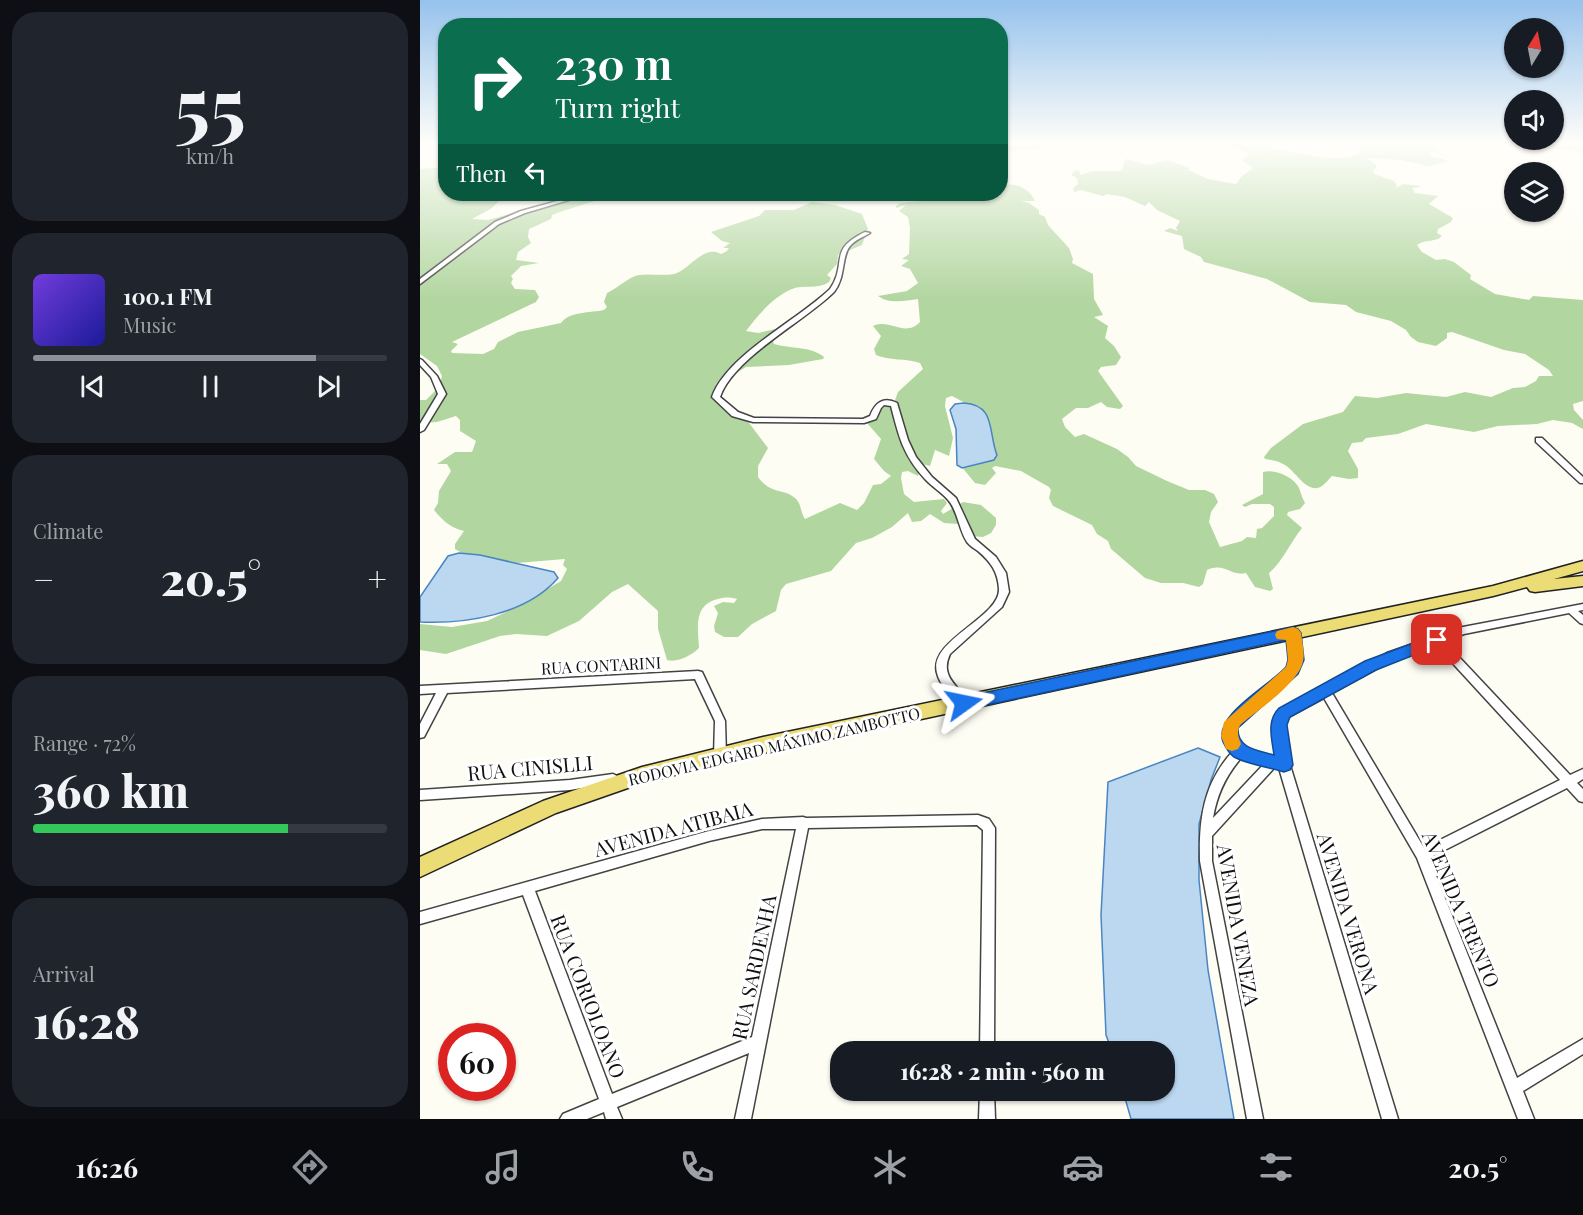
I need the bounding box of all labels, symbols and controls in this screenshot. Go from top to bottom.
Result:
north arrow [1504,18,1564,78]
map controls [1504,18,1564,222]
text: 230 m [555,35,672,91]
icon: right [456,42,534,120]
text: 55 [174,51,246,155]
text: Turn right [555,89,680,125]
button: sound [1504,90,1564,150]
text: km/h [186,142,234,169]
icon: left [519,156,552,189]
text: Then [456,158,507,188]
button: layers [1504,162,1564,222]
text: 100.1 FM [123,281,213,311]
text: Music [123,311,176,338]
icon: previous [76,370,109,403]
icon: pause [194,370,227,403]
icon: next [312,370,345,403]
text: Climate [33,517,103,544]
text: 20.5° [161,547,261,607]
text: − [33,556,54,600]
text: + [368,556,387,600]
pin [1411,614,1462,665]
icon: arrive [1420,623,1453,656]
street label: RUA CONTARINI [540,651,662,679]
position arrow [932,671,996,735]
street label: RODOVIA EDGARD MÁXIMO ZAMBOTTO [626,702,922,790]
text: Range · 72% [33,729,136,756]
street label: RUA CINISLLI [466,748,594,786]
text: 360 km [33,759,189,819]
street label: AVENIDA ATIBAIA [590,794,756,862]
street label: AVENIDA TRENTO [1416,826,1507,991]
street label: AVENIDA VERONA [1311,828,1386,997]
street label: AVENIDA VENEZA [1211,841,1267,1008]
street label: RUA SARDENHA [724,892,782,1042]
street label: RUA CORIOLOANO [545,910,633,1082]
text: Arrival [33,960,95,987]
text: 16:28 [33,990,140,1050]
speed limit sign: 60 [438,1023,516,1101]
text: 16:28 · 2 min · 560 m [900,1056,1105,1086]
icon: directions [289,1146,331,1188]
icon: music [482,1146,524,1188]
icon: phone [676,1146,718,1188]
icon: climate [869,1146,911,1188]
icon: car [1062,1146,1104,1188]
icon: filters [1255,1146,1297,1188]
text: 16:26 [76,1149,138,1185]
text: 20.5° [1448,1149,1507,1185]

